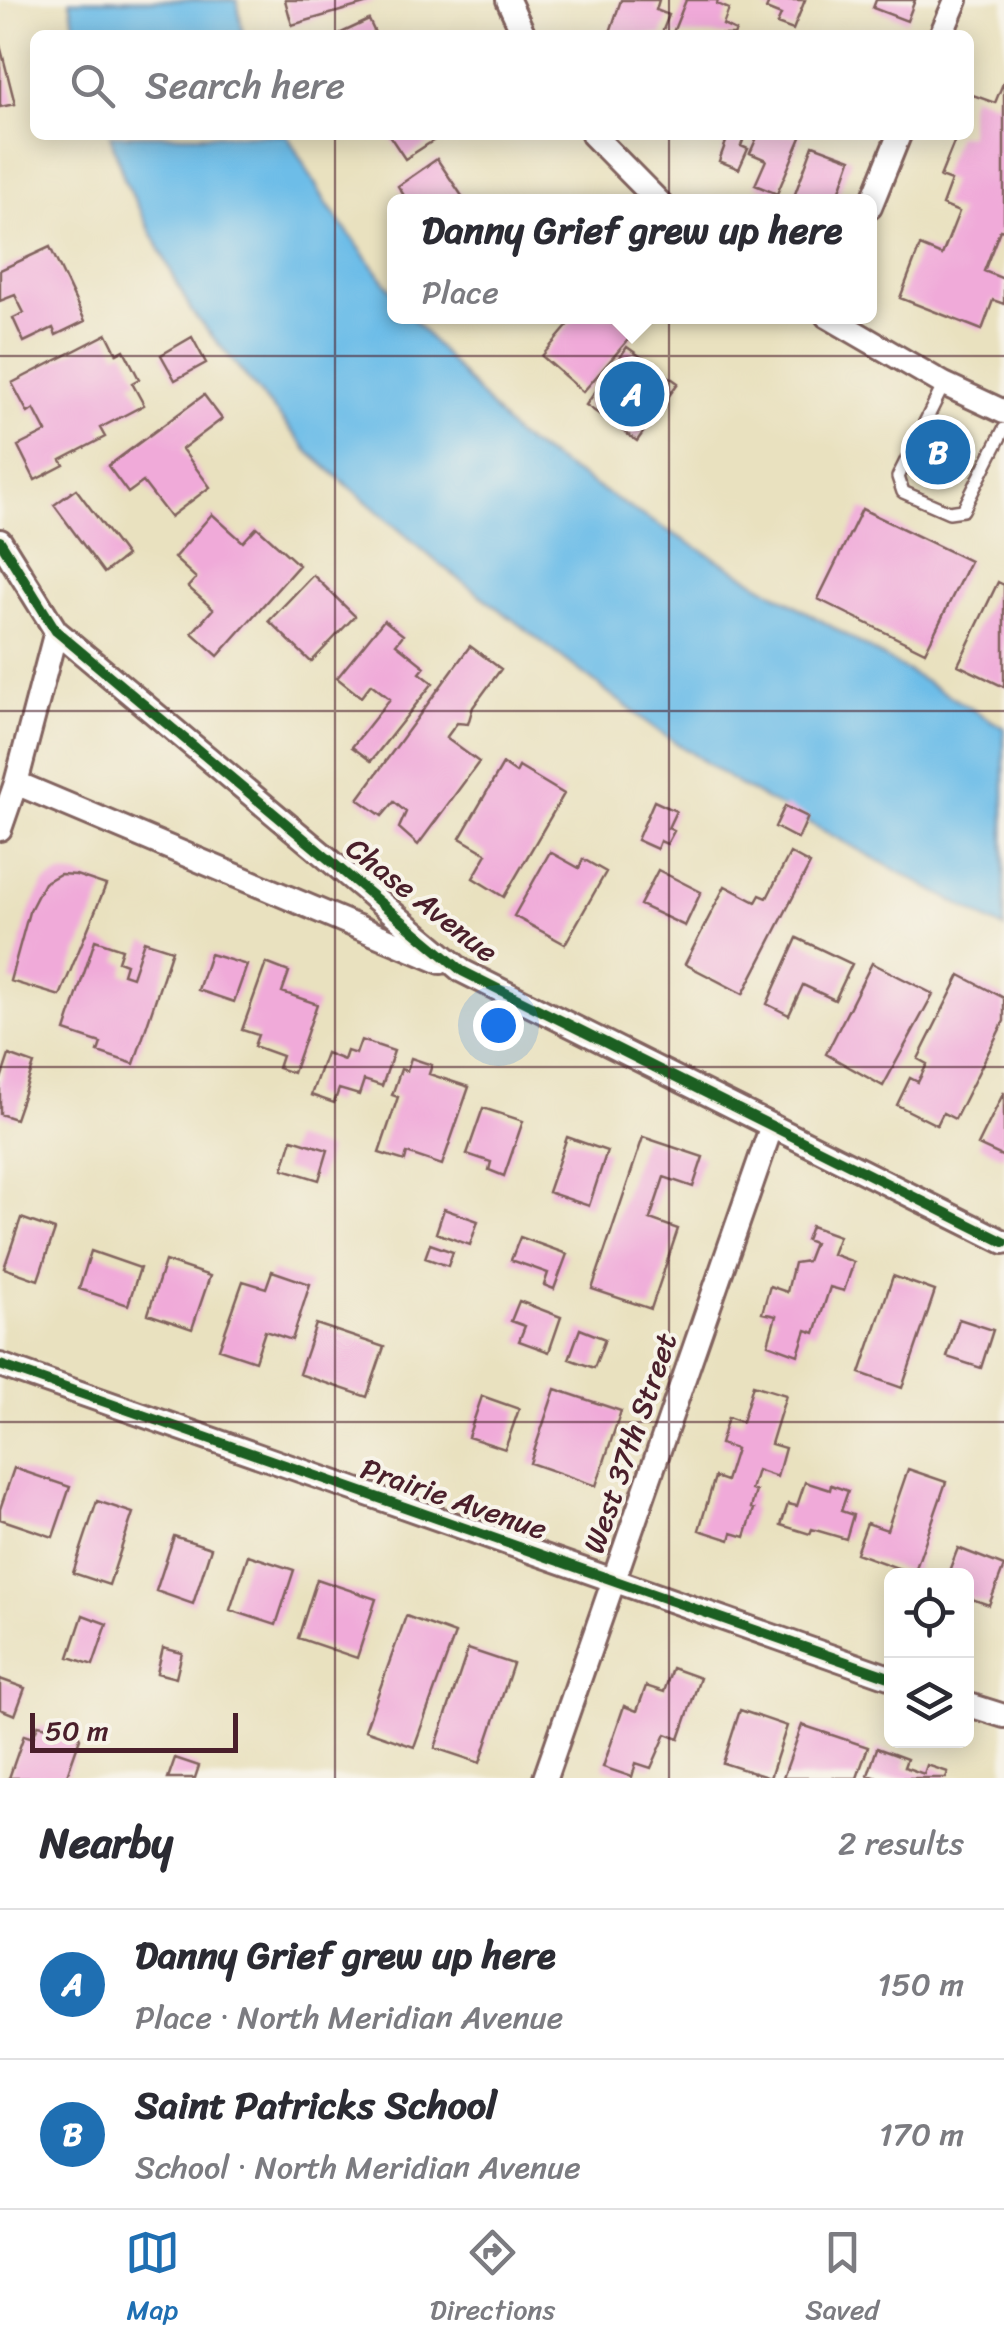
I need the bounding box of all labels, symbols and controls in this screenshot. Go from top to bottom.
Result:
search box [30,30,974,140]
text: Search here [145,52,345,119]
icon: search [65,58,120,113]
popup [387,194,877,324]
text: Danny Grief grew up here [422,197,842,264]
text: Place [422,264,499,321]
pin: A [600,356,664,432]
pin: B [906,414,970,490]
street label: Chase Avenue [334,823,510,977]
your location [473,1000,524,1051]
street label: West 37th Street [567,1325,693,1561]
street label: Prairie Avenue [353,1442,555,1556]
map controls [884,1568,974,1748]
button: locate [884,1568,974,1658]
button: layers [884,1658,974,1748]
text: 50 m [45,1706,109,1755]
scale bar [30,1708,238,1752]
text: Nearby [40,1806,173,1880]
text: 2 results [838,1815,964,1872]
text: Danny Grief grew up here [135,1922,556,1989]
text: A [62,1956,83,2013]
text: 150 m [878,1956,964,2013]
text: Place · North Meridian Avenue [135,1989,563,2046]
text: Saint Patricks School [135,2072,497,2139]
text: B [62,2106,83,2163]
text: 170 m [879,2106,964,2163]
text: School · North Meridian Avenue [135,2139,581,2196]
tab: Map [125,2225,180,2334]
tab: Directions [430,2225,555,2334]
tab: Saved [805,2225,879,2334]

